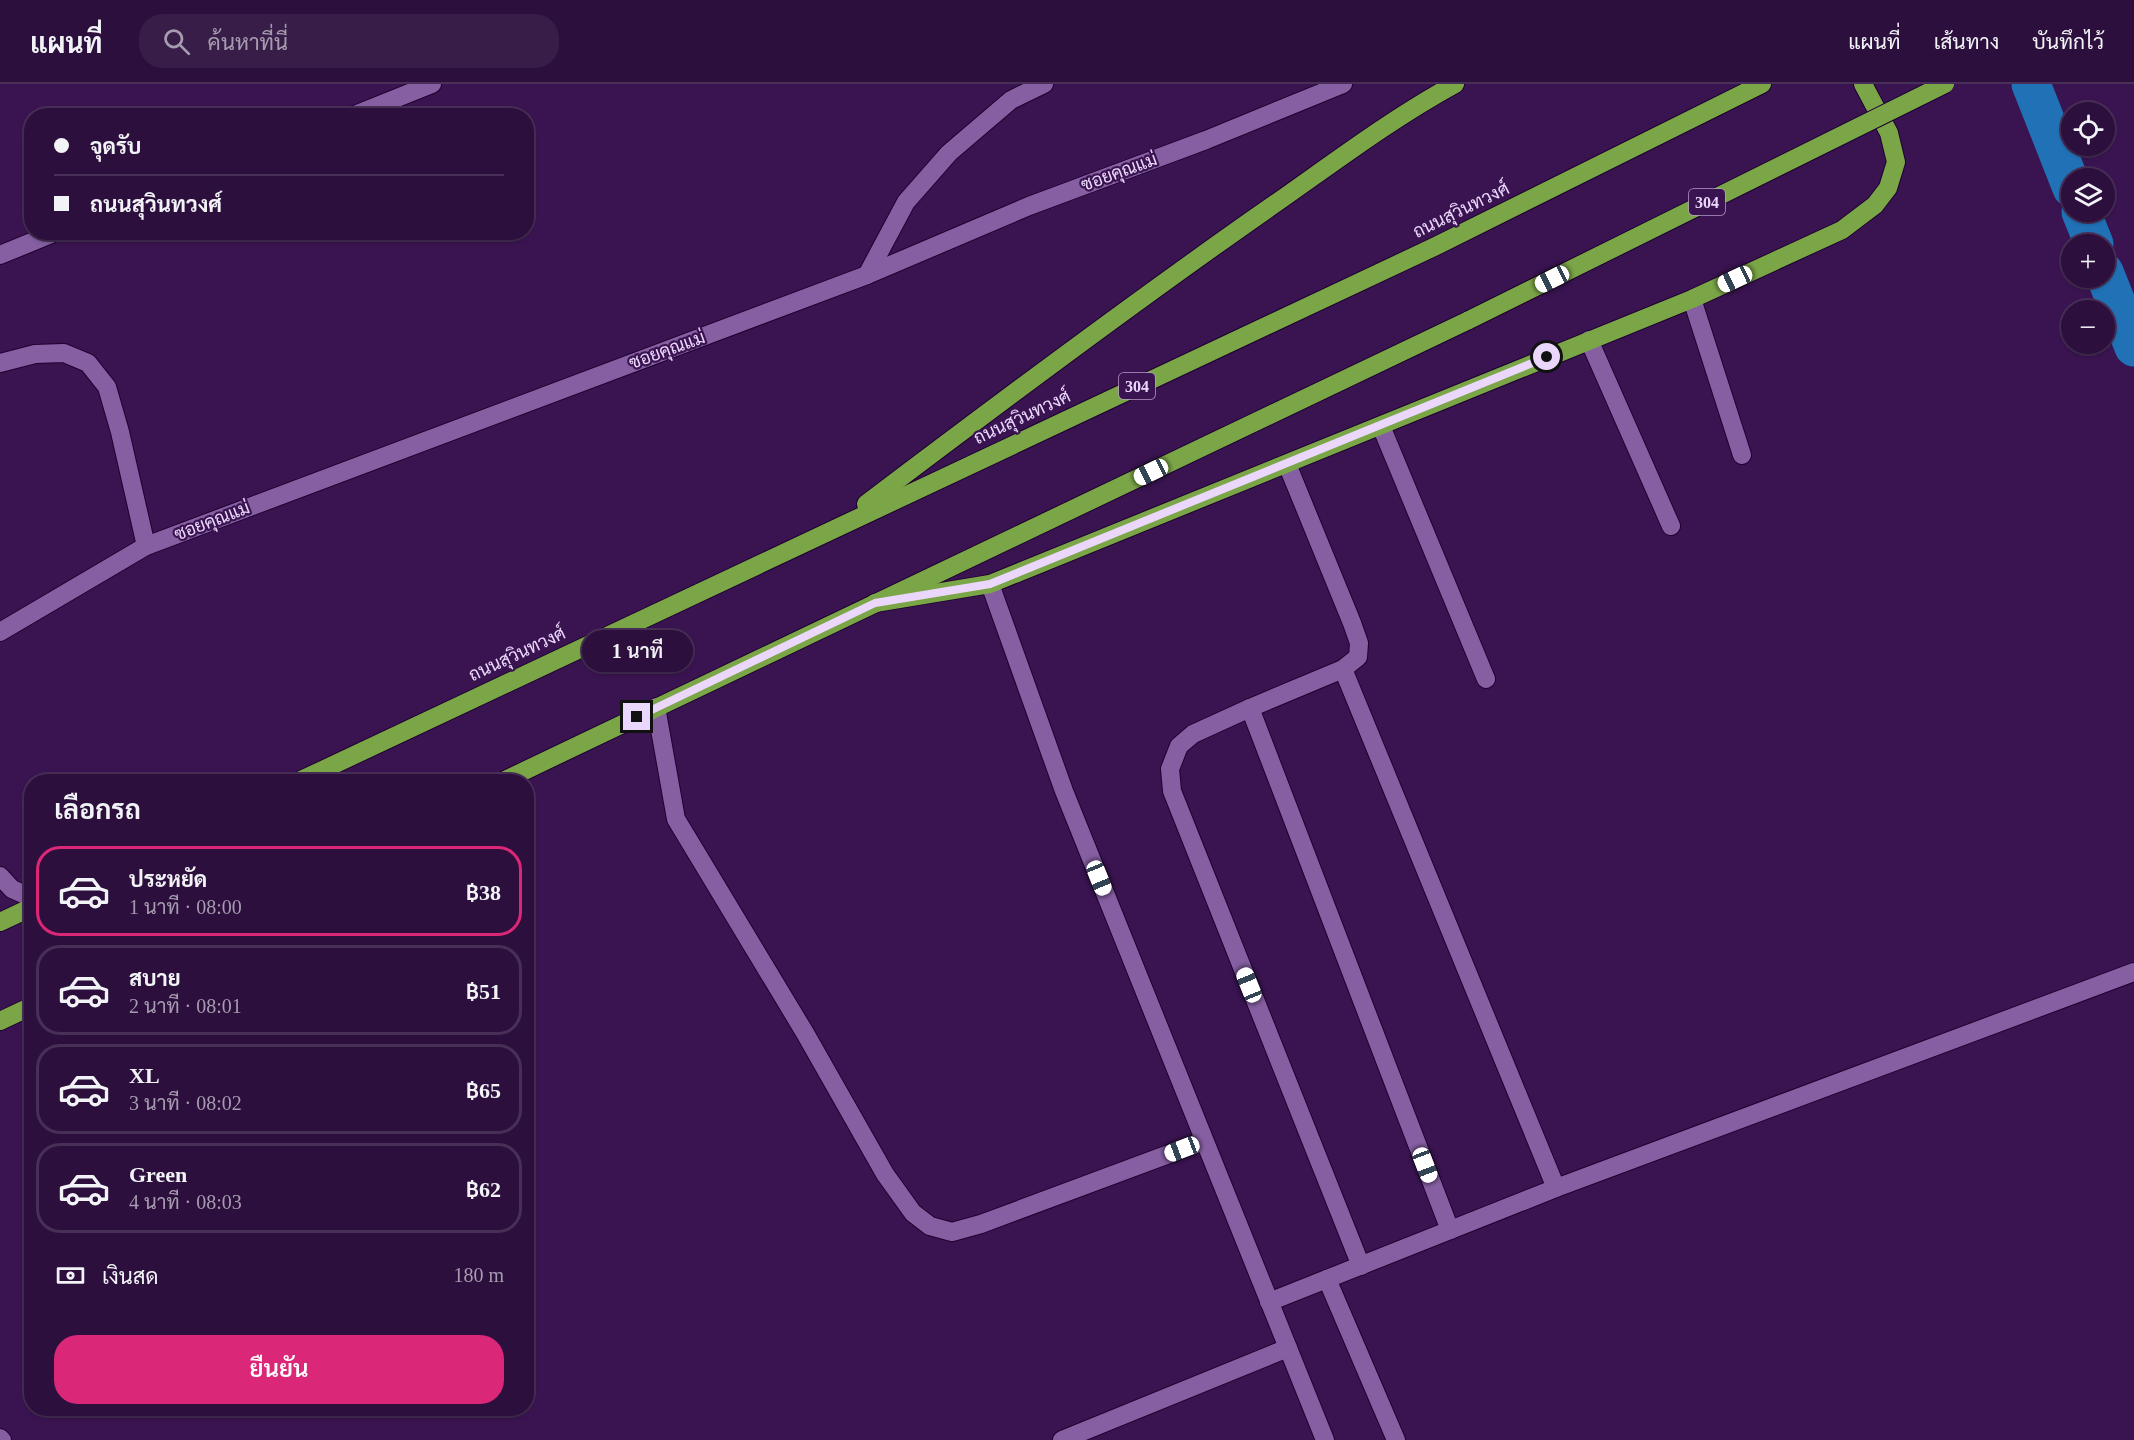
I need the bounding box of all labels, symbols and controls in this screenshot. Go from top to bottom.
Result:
search box [139,14,559,68]
icon: search [160,25,193,58]
text: แผนที่ [30,28,103,59]
text: ค้นหาที่นี่ [208,30,288,55]
text: แผนที่ [1848,30,1901,54]
text: เส้นทาง [1934,30,1999,54]
text: บันทึกไว้ [2032,30,2104,54]
map controls [2061,102,2115,354]
button: locate [2061,102,2115,156]
text: จุดรับ [90,134,141,159]
street label: ซอยคุณแม่ [1078,147,1160,197]
button: layers [2061,168,2115,222]
street label: ถนนสุวินทวงศ์ [1408,175,1513,244]
road number: 304 [1689,189,1725,215]
text: ถนนสุวินทวงศ์ [90,192,222,217]
button: + [2061,234,2115,288]
car [1532,263,1572,295]
car [1715,263,1755,295]
button: − [2061,300,2115,354]
street label: ซอยคุณแม่ [626,325,708,375]
route start [1533,343,1560,370]
road number: 304 [1119,373,1155,399]
street label: ถนนสุวินทวงศ์ [969,383,1074,450]
car [1131,456,1171,488]
street label: ซอยคุณแม่ [171,496,253,546]
street label: ถนนสุวินทวงศ์ [464,620,569,687]
callout: 1 นาที [582,630,692,672]
text: 1 นาที [612,640,663,662]
route end [623,703,650,730]
text: เลือกรถ [54,795,141,825]
car [1084,858,1114,898]
icon: car [57,864,111,918]
text: ประหยัด [129,867,207,892]
text: ฿38 [466,880,501,905]
text: 1 นาที · 08:00 [129,896,242,918]
icon: car [57,963,111,1017]
car [1234,965,1264,1005]
text: สบาย [129,966,181,991]
text: ฿51 [466,979,501,1004]
text: 2 นาที · 08:01 [129,995,242,1017]
icon: car [57,1062,111,1116]
text: XL [129,1063,160,1088]
text: ฿65 [466,1078,501,1103]
text: 3 นาที · 08:02 [129,1092,242,1114]
car [1162,1134,1202,1164]
car [1410,1145,1440,1185]
icon: car [57,1161,111,1215]
text: Green [129,1162,187,1187]
text: ฿62 [466,1177,501,1202]
text: 4 นาที · 08:03 [129,1191,242,1213]
icon: cash [54,1259,87,1292]
text: เงินสด [102,1264,159,1289]
text: 180 m [453,1264,504,1286]
button: ยืนยัน [54,1335,504,1404]

